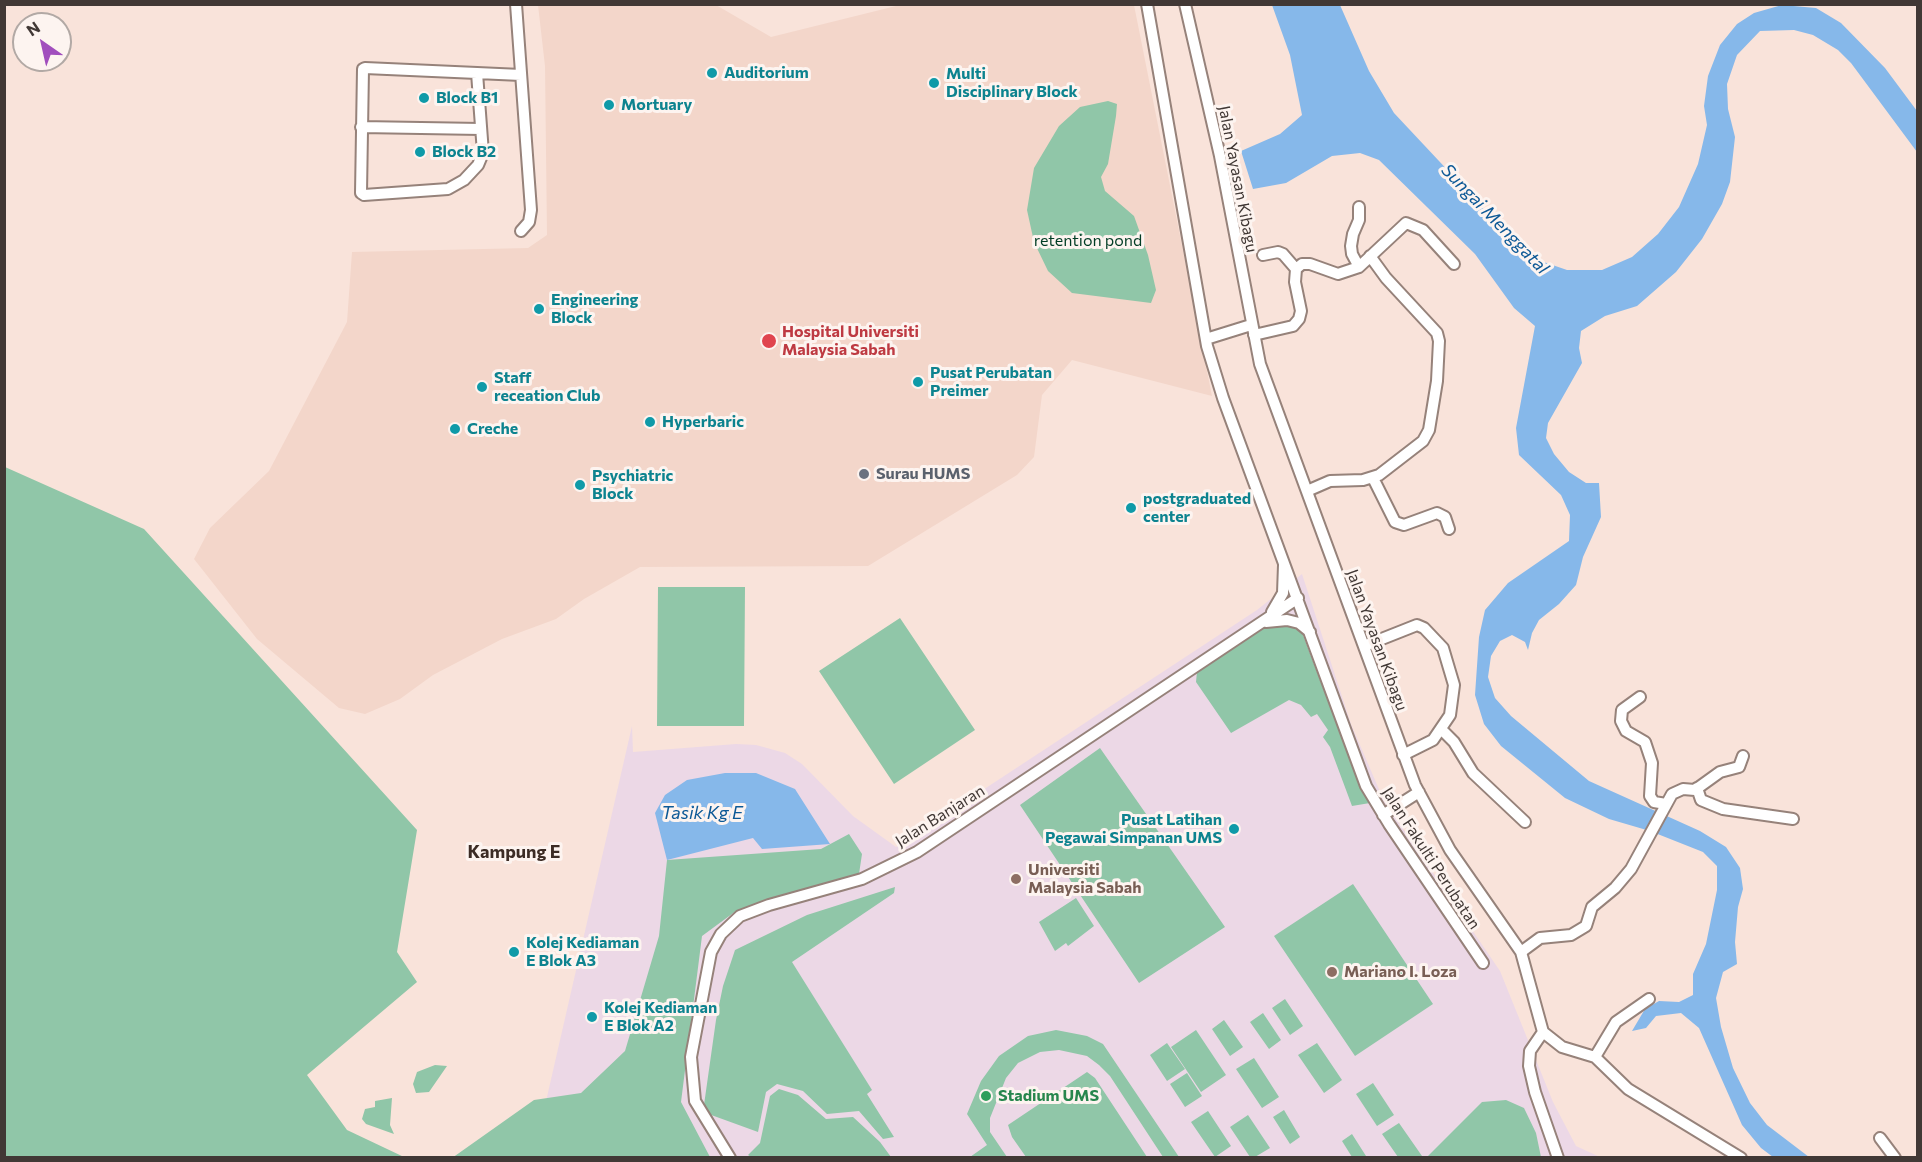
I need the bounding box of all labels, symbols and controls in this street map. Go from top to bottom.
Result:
north arrow [12,12,72,72]
text: N [22,17,43,40]
place label: Auditorium [724,63,809,83]
place label: Multi Disciplinary Block [946,64,1078,102]
marker: Auditorium [705,66,719,80]
marker: Multi Disciplinary Block [927,76,941,90]
place label: Block B1 [436,88,498,108]
marker: Block B1 [417,91,431,105]
place label: Mortuary [621,95,692,115]
marker: Mortuary [602,98,616,112]
street label: Jalan Yayasan Kibagu [1214,104,1262,254]
place label: Block B2 [432,142,496,162]
marker: Block B2 [413,145,427,159]
water label: Sungai Menggatal [1437,159,1553,279]
park label: retention pond [1034,231,1142,251]
place label: Engineering Block [551,290,638,328]
marker: Engineering Block [532,302,546,316]
place label: Hospital Universiti Malaysia Sabah [782,322,919,360]
marker: Hospital Universiti Malaysia Sabah [760,332,778,350]
place label: Pusat Perubatan Preimer [930,363,1052,401]
place label: Staff receation Club [494,368,600,406]
marker: Pusat Perubatan Preimer [911,375,925,389]
marker: Staff receation Club [475,380,489,394]
place label: Hyperbaric [662,412,744,432]
marker: Hyperbaric [643,415,657,429]
place label: Creche [467,419,518,439]
marker: Creche [448,422,462,436]
place label: Surau HUMS [876,464,970,484]
place label: Psychiatric Block [592,466,673,504]
marker: Surau HUMS [857,467,871,481]
marker: Psychiatric Block [573,478,587,492]
place label: postgraduated center [1143,489,1251,527]
marker: postgraduated center [1124,501,1138,515]
street label: Jalan Yayasan Kibagu [1342,567,1412,713]
street label: Jalan Banjaran [892,781,988,851]
street label: Jalan Fakulti Perubatan [1378,783,1484,933]
water label: Tasik Kg E [661,802,743,824]
place label: Pusat Latihan Pegawai Simpanan UMS [1045,810,1222,848]
marker: Pusat Latihan Pegawai Simpanan UMS [1227,822,1241,836]
district label: Kampung E [467,841,561,863]
place label: Universiti Malaysia Sabah [1028,860,1141,898]
marker: Universiti Malaysia Sabah [1009,872,1023,886]
place label: Kolej Kediaman E Blok A3 [526,933,639,971]
marker: Kolej Kediaman E Blok A3 [507,945,521,959]
place label: Mariano I. Loza [1344,962,1457,982]
marker: Mariano I. Loza [1325,965,1339,979]
place label: Kolej Kediaman E Blok A2 [604,998,717,1036]
marker: Kolej Kediaman E Blok A2 [585,1010,599,1024]
place label: Stadium UMS [998,1086,1099,1106]
marker: Stadium UMS [979,1089,993,1103]

